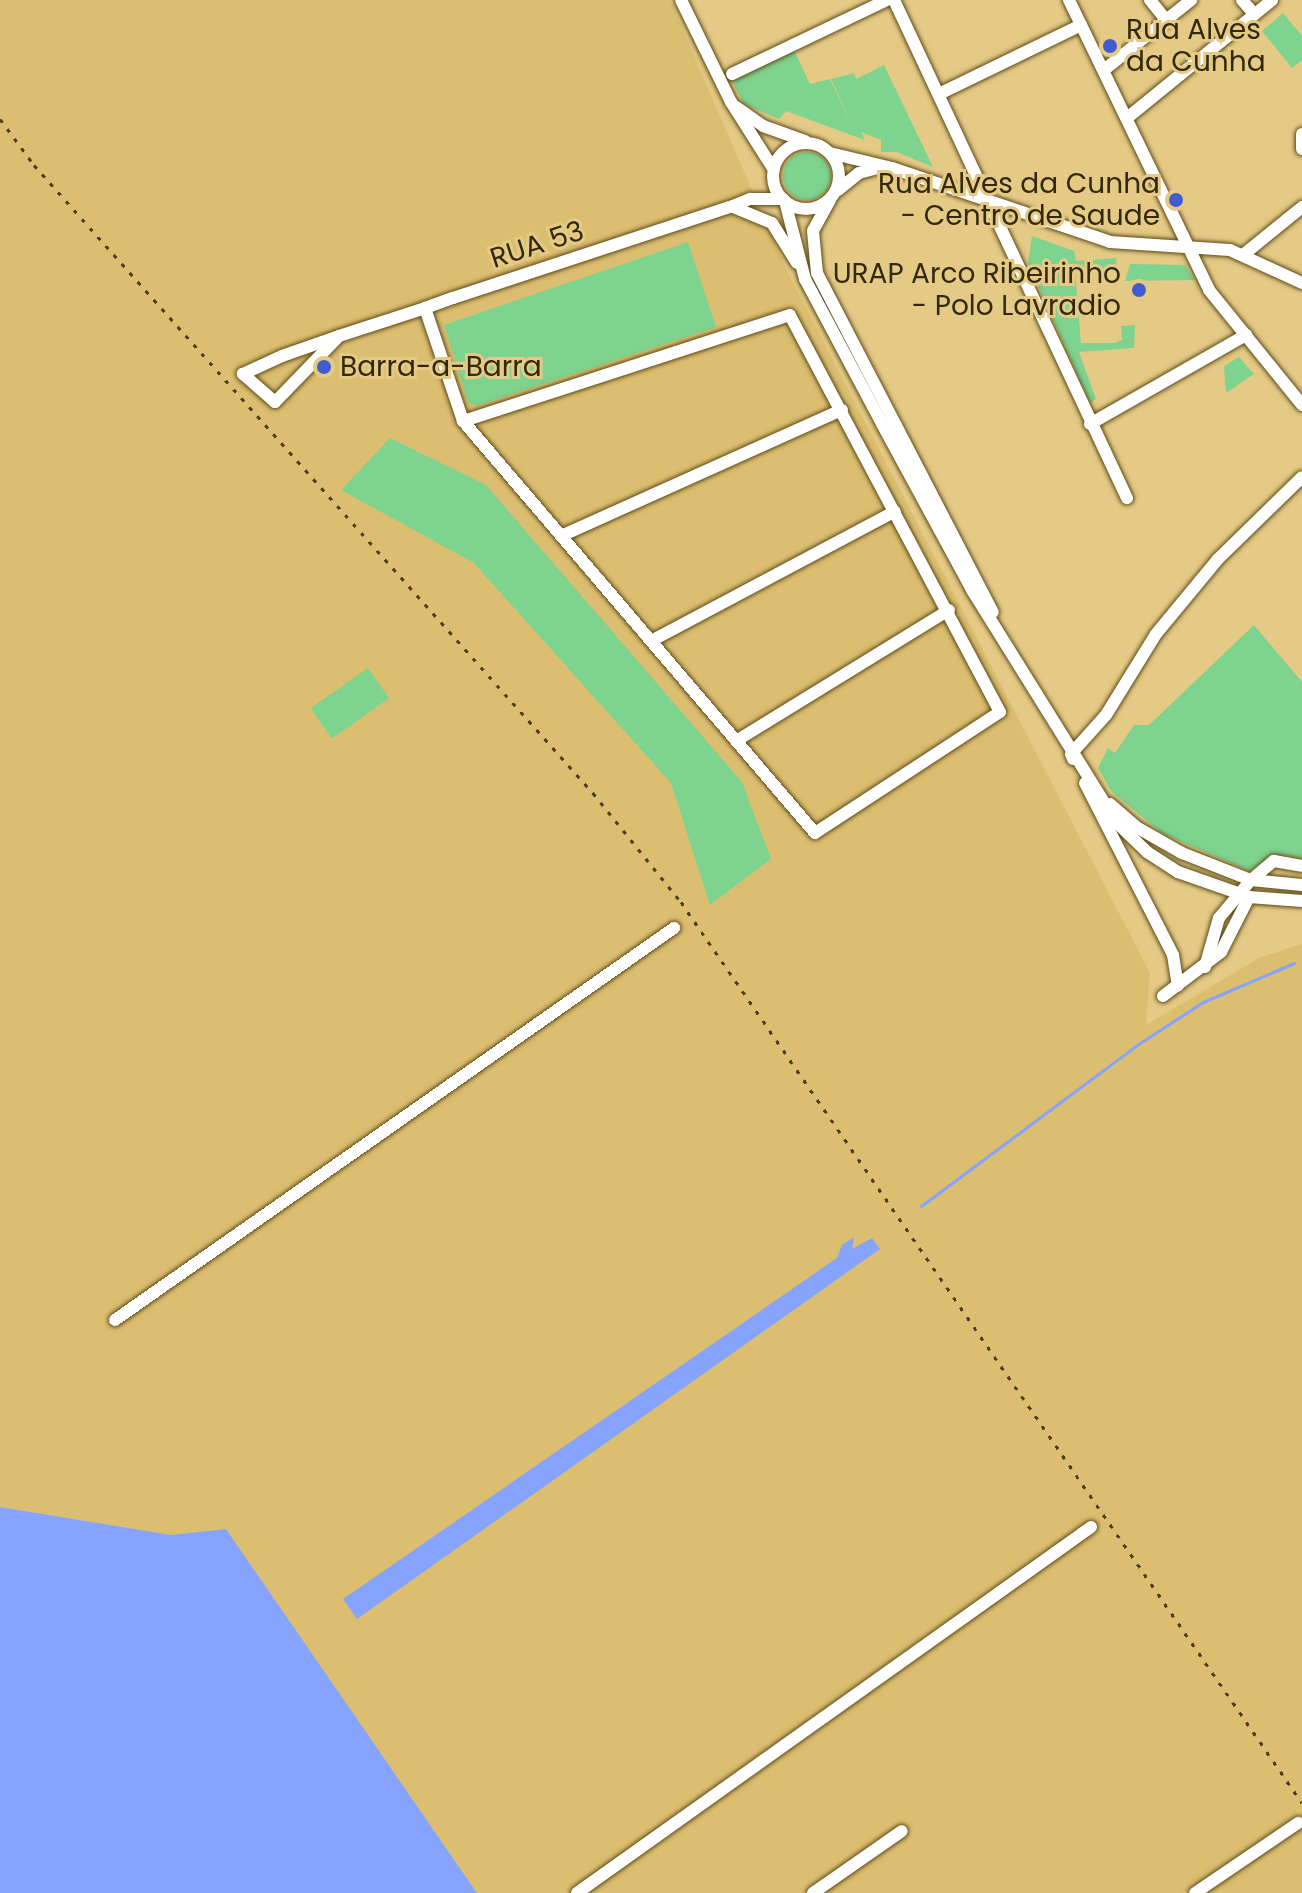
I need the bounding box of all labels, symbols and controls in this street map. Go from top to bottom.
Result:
place label: Rua Alves da Cunha [1126,13,1266,79]
marker: Rua Alves da Cunha [1101,37,1119,55]
place label: Rua Alves da Cunha - Centro de Saude [878,167,1160,233]
marker: Rua Alves da Cunha - Centro de Saude [1167,191,1185,209]
street label: RUA 53 [486,214,588,276]
place label: URAP Arco Ribeirinho - Polo Lavradio [833,257,1121,323]
marker: URAP Arco Ribeirinho - Polo Lavradio [1128,279,1150,301]
place label: Barra-a-Barra [340,350,542,384]
marker: Barra-a-Barra [315,358,333,376]

